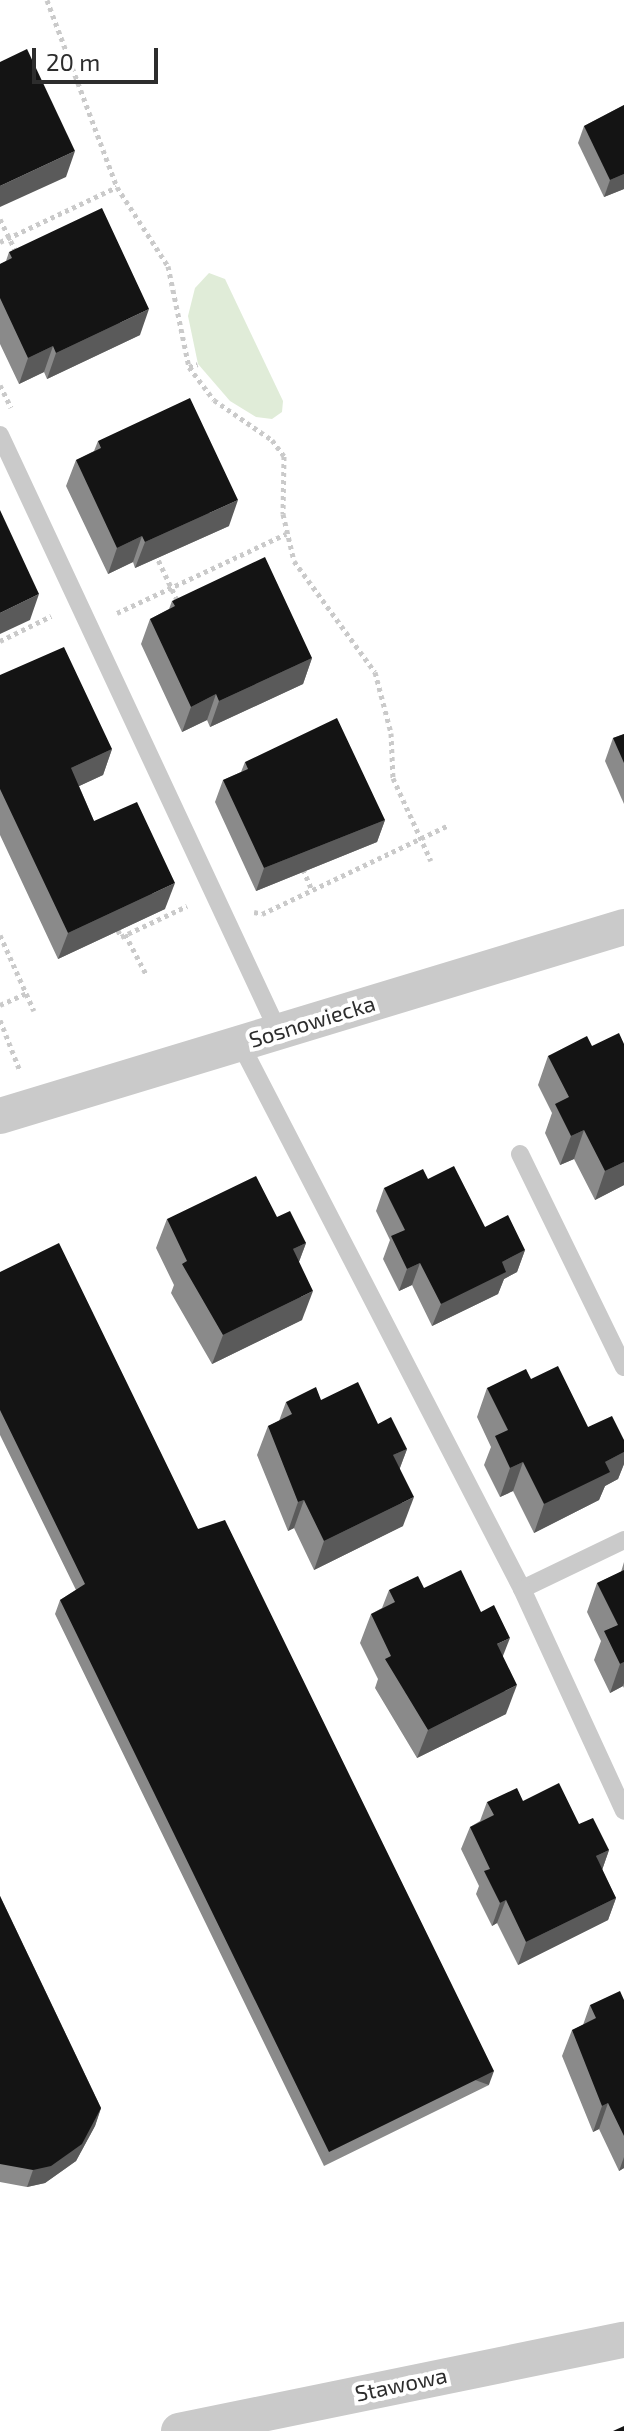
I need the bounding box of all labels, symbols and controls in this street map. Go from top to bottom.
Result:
scale bar [36,32,162,82]
text: 20 m [46,47,100,76]
street label: Sosnowiecka [246,989,378,1053]
street label: Stawowa [353,2361,449,2407]

